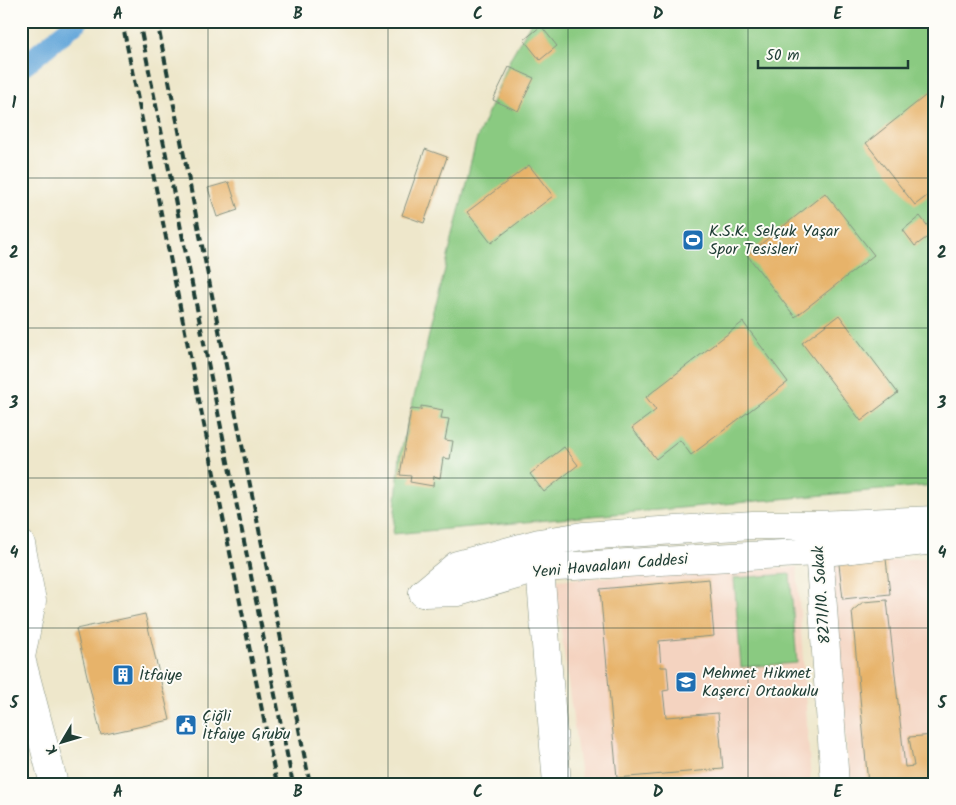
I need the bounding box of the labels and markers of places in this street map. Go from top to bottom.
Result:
place label: K.S.K. Selçuk Yaşar Spor Tesisleri [709,219,841,262]
sports icon: K.S.K. Selçuk Yaşar Spor Tesisleri [681,228,705,252]
place label: Mehmet Hikmet Kaşerci Ortaokulu [702,661,819,704]
building icon: İtfaiye [111,663,135,687]
place label: İtfaiye [139,663,182,688]
school or university icon: Mehmet Hikmet Kaşerci Ortaokulu [674,670,698,694]
place label: Çiğli İtfaiye Grubu [202,704,291,747]
public building icon: Çiğli İtfaiye Grubu [174,713,198,737]

